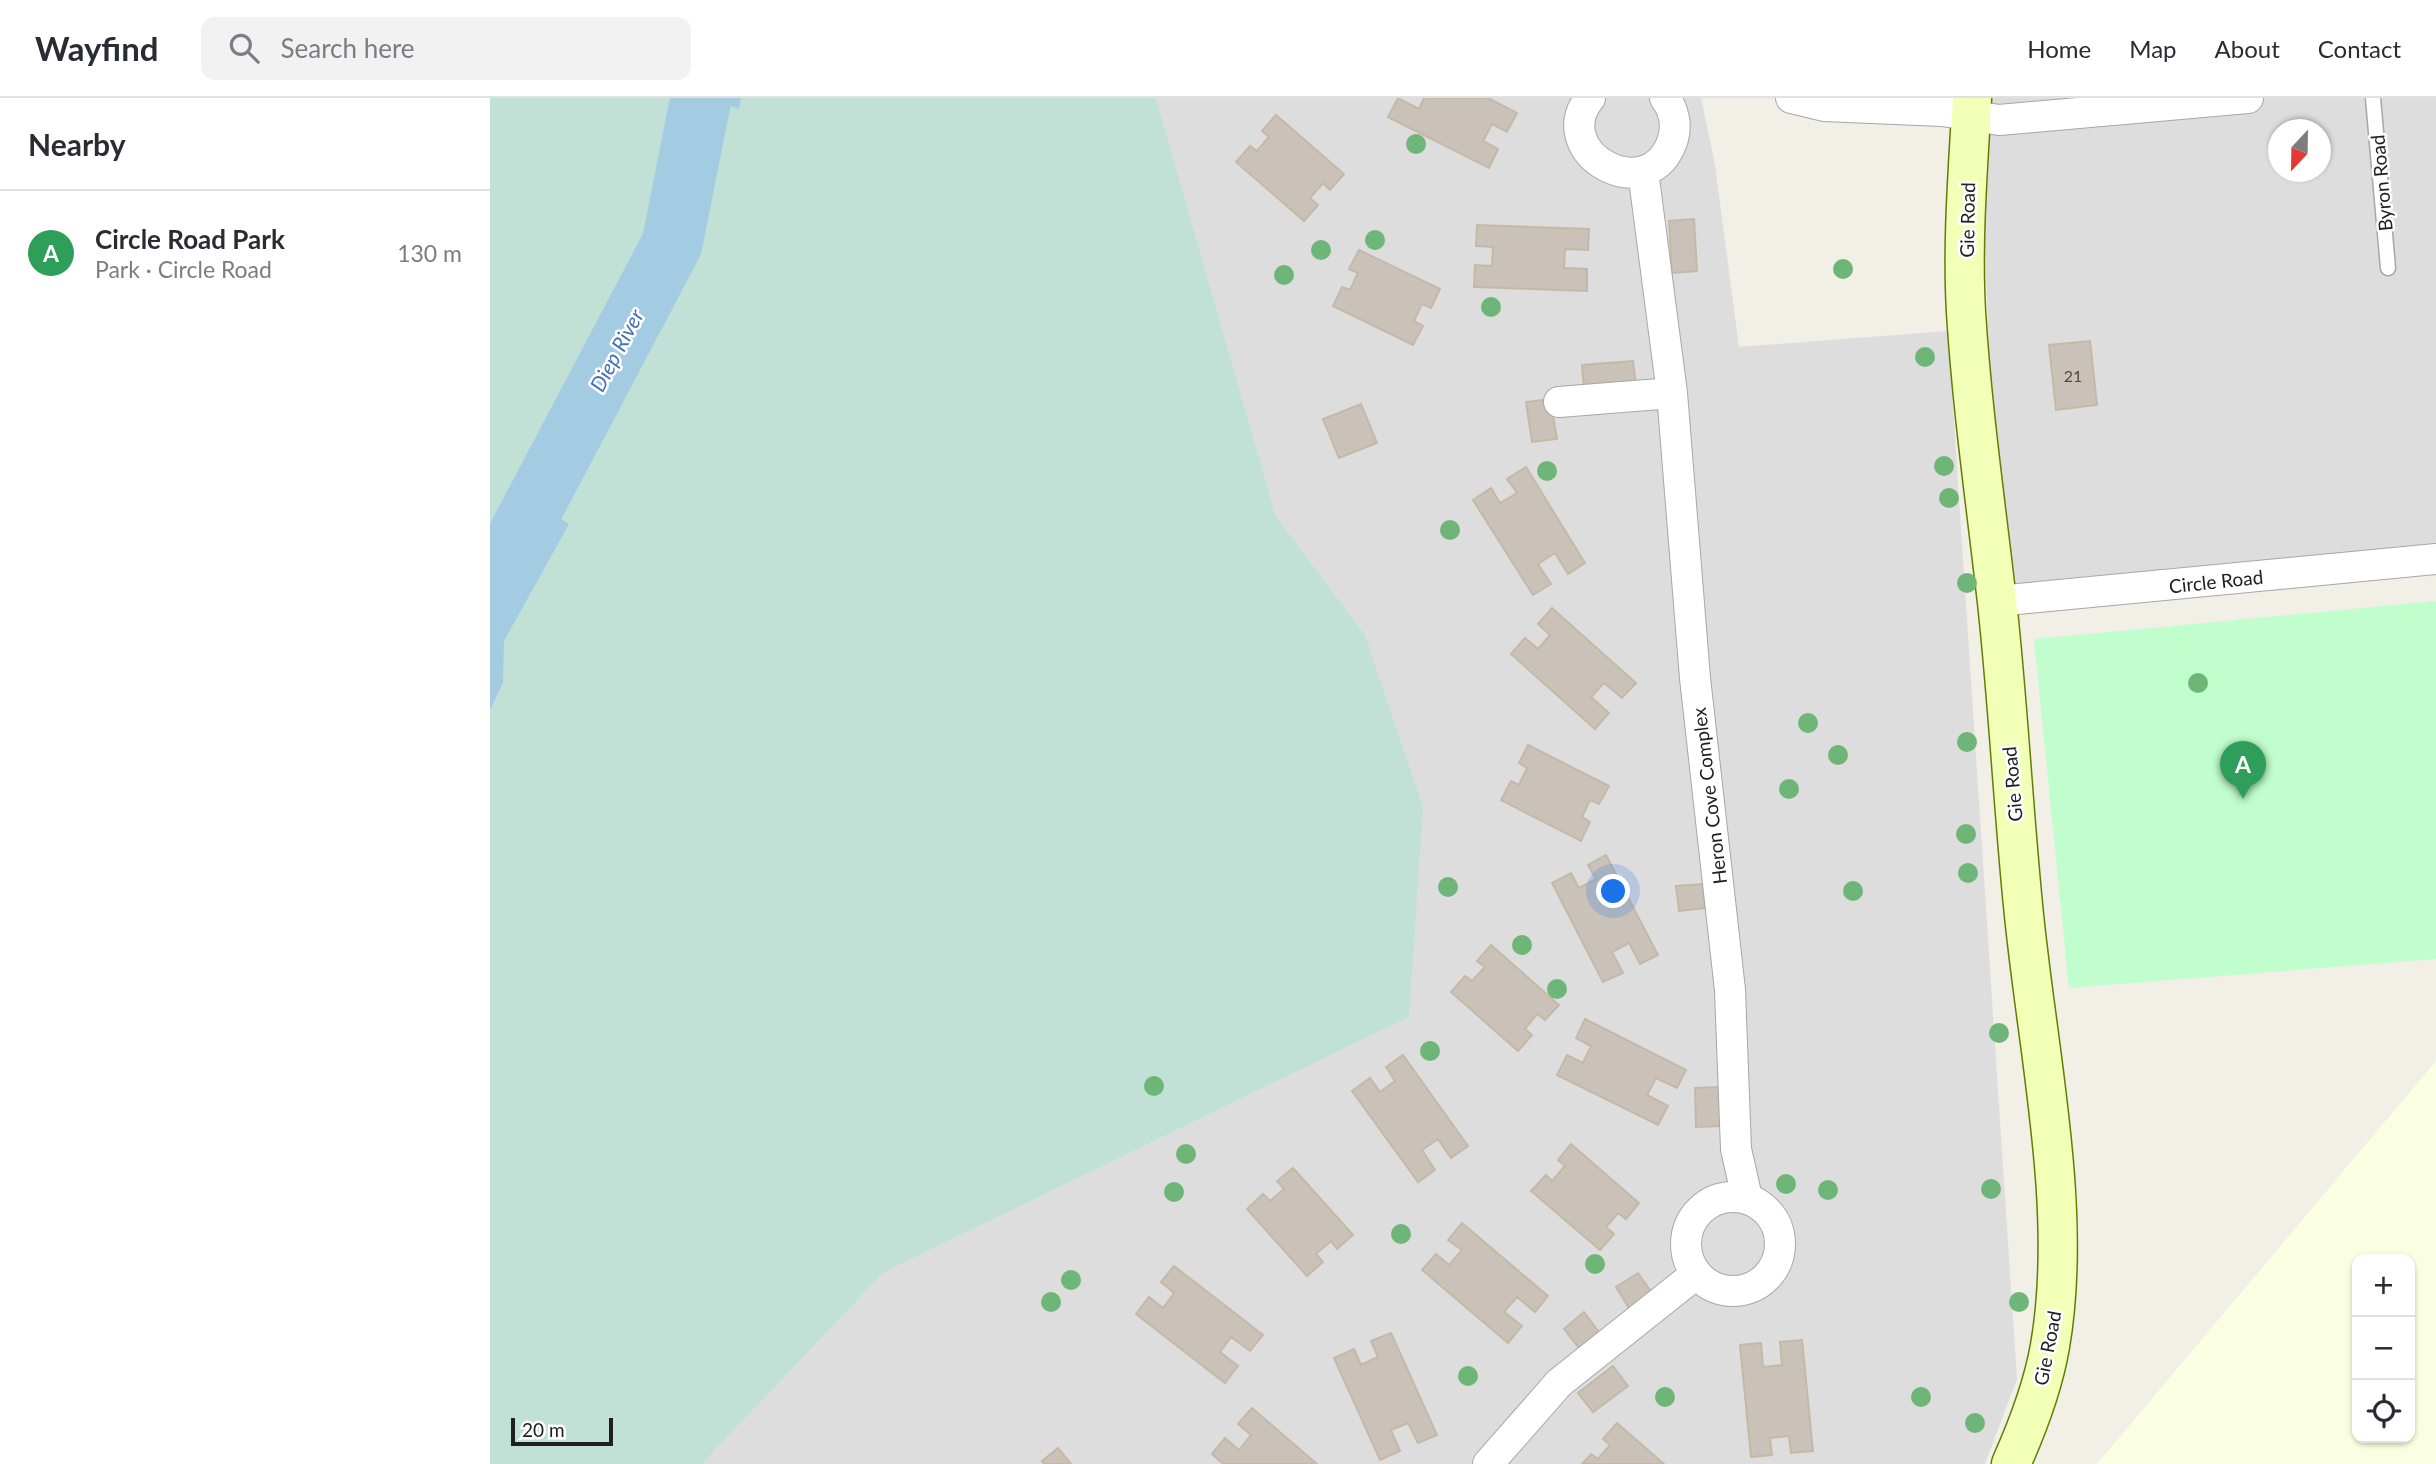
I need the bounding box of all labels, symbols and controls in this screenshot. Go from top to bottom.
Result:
search box [201,17,691,80]
text: Wayfind [35,28,159,68]
icon: search [225,29,263,67]
text: Search here [281,32,415,64]
text: Home [2027,34,2091,63]
text: Map [2129,34,2177,63]
text: About [2215,34,2280,63]
text: Contact [2318,34,2401,63]
north arrow [2268,119,2331,182]
text: Nearby [28,126,126,162]
street label: Byron Road [2365,134,2397,232]
street label: Gie Road [1955,182,1979,258]
text: Circle Road Park [95,223,285,255]
text: A [43,239,59,267]
text: 130 m [397,239,462,267]
text: Park · Circle Road [95,255,272,283]
water label: Diep River [584,304,648,395]
house number: 21 [2064,366,2082,385]
street label: Circle Road [2168,565,2264,597]
street label: Heron Cove Complex [1687,706,1731,886]
pin: A [2220,741,2266,799]
street label: Gie Road [1997,745,2027,823]
your location [1596,874,1630,908]
map controls [2352,1254,2415,1443]
button: + [2352,1254,2415,1317]
street label: Gie Road [2029,1309,2065,1387]
button: − [2352,1317,2415,1380]
button: locate [2352,1380,2415,1443]
scale bar [511,1415,612,1447]
text: 20 m [522,1418,565,1441]

